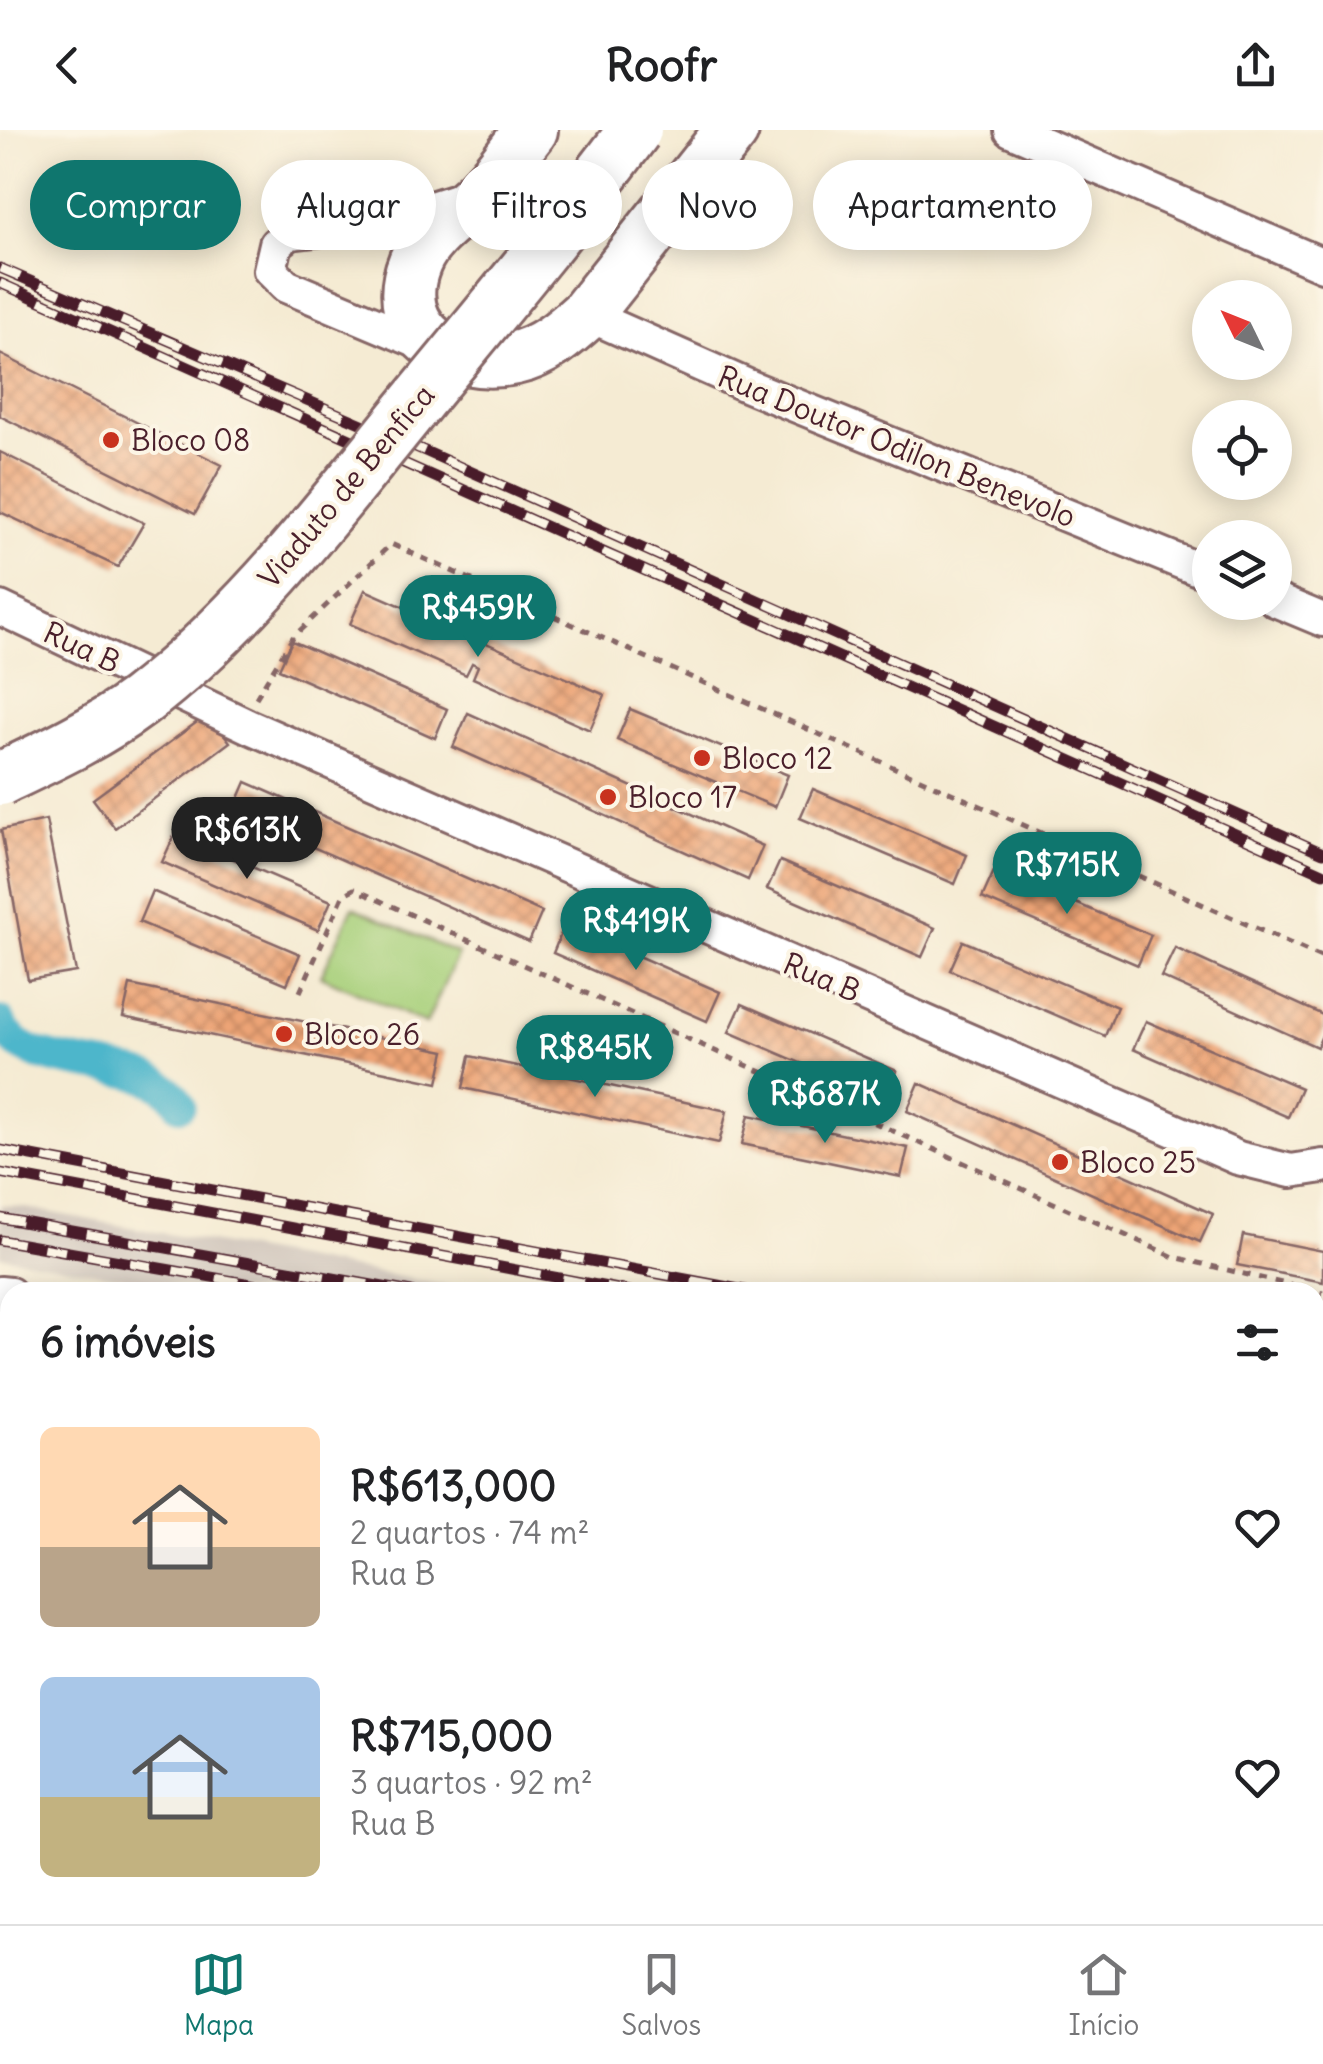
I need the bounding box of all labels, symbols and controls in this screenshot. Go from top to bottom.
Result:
text: Roofr [606,37,717,93]
icon: back [40,38,95,93]
icon: share [1228,38,1283,93]
chip: Comprar [30,160,241,250]
chip: Alugar [261,160,436,250]
chip: Filtros [456,160,622,250]
chip: Novo [642,160,793,250]
chip: Apartamento [813,160,1092,250]
north arrow [1192,280,1292,380]
map controls [1192,280,1292,620]
street label: Rua Doutor Odilon Benevolo [713,357,1081,535]
street label: Viaduto de Benfica [250,376,442,596]
button: locate [1192,400,1292,500]
place label: Bloco 08 [131,421,250,459]
marker: Bloco 08 [100,429,122,451]
button: layers [1192,520,1292,620]
pin: R$459K [397,575,559,660]
text: R$459K [421,587,535,628]
street label: Rua B [38,613,126,681]
place label: Bloco 12 [722,739,833,777]
marker: Bloco 12 [691,747,713,769]
place label: Bloco 17 [628,778,737,816]
marker: Bloco 17 [597,786,619,808]
pin: R$613K [166,797,328,882]
text: R$613K [193,809,301,850]
pin: R$715K [986,832,1148,917]
text: R$715K [1015,844,1119,885]
pin: R$419K [555,888,717,973]
text: R$419K [582,900,690,941]
street label: Rua B [778,944,866,1010]
place label: Bloco 26 [304,1015,420,1053]
pin: R$845K [514,1015,676,1100]
marker: Bloco 26 [273,1023,295,1045]
text: R$845K [538,1027,652,1068]
pin: R$687K [744,1061,906,1146]
text: R$687K [770,1073,880,1114]
place label: Bloco 25 [1080,1143,1196,1181]
marker: Bloco 25 [1049,1151,1071,1173]
icon: filters [1230,1315,1285,1370]
text: 6 imóveis [40,1316,216,1368]
text: R$613,000 [350,1460,556,1512]
icon: home [120,1467,240,1587]
icon: heart [1230,1500,1285,1555]
text: 2 quartos · 74 m² [350,1512,590,1553]
text: Rua B [350,1553,436,1594]
text: R$715,000 [350,1710,553,1762]
icon: home [120,1717,240,1837]
icon: heart [1230,1750,1285,1805]
text: 3 quartos · 92 m² [350,1762,593,1803]
text: Rua B [350,1803,436,1844]
tab: Mapa [184,1947,254,2043]
tab: Salvos [621,1947,701,2043]
tab: Início [1069,1947,1139,2043]

